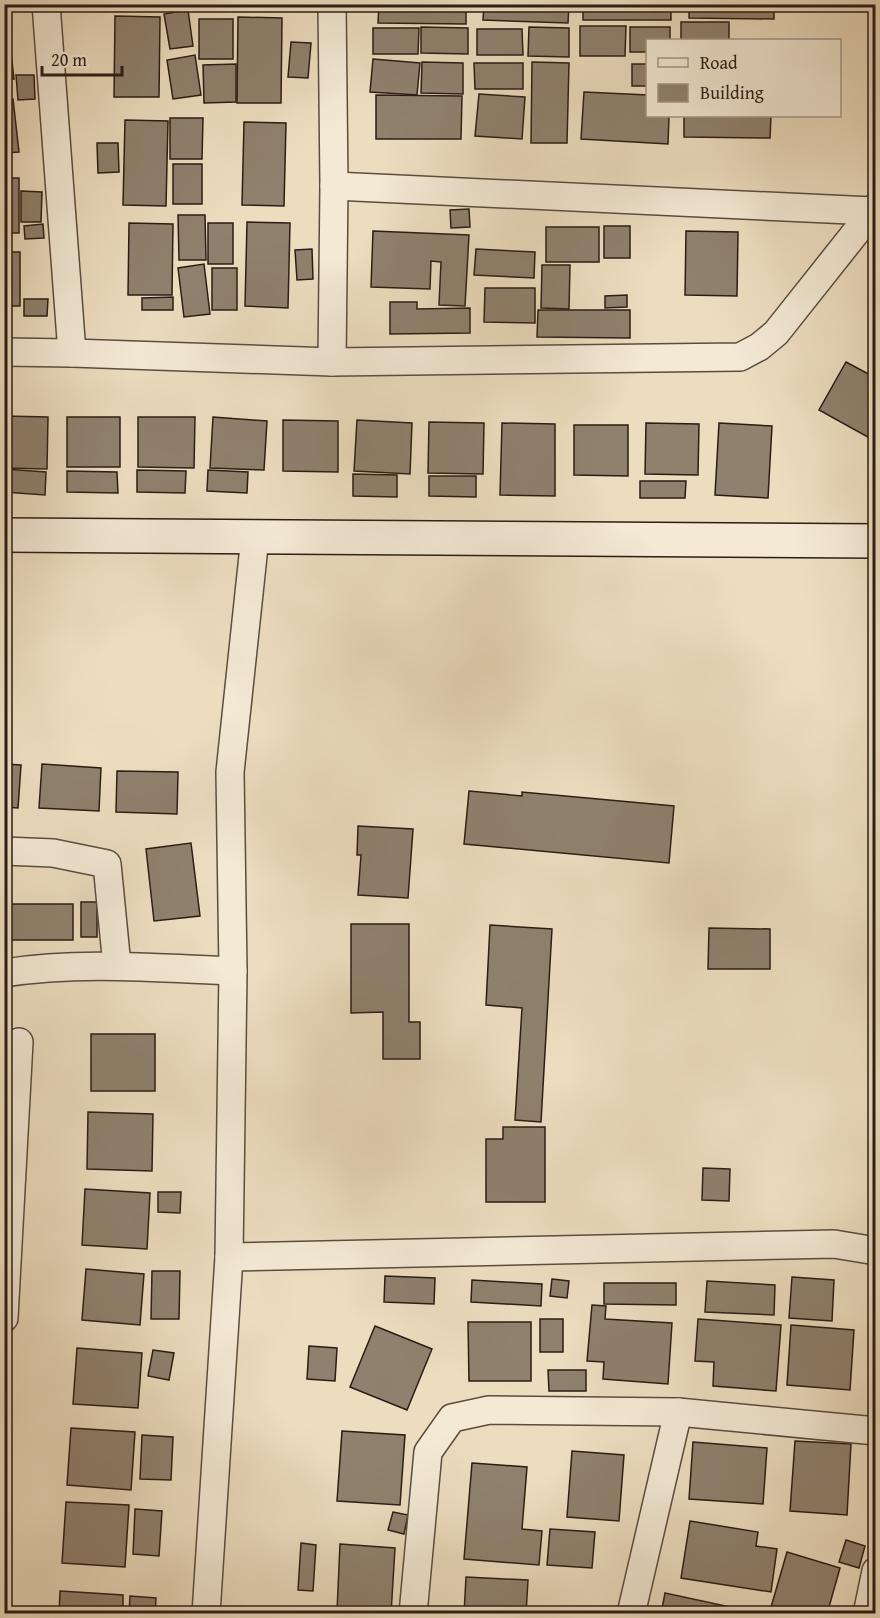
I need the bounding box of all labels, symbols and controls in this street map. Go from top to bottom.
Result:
scale bar [42,39,122,77]
legend [646,39,841,117]
text: 20 m [51,46,87,73]
text: Road [700,49,738,76]
text: Building [700,79,764,106]

